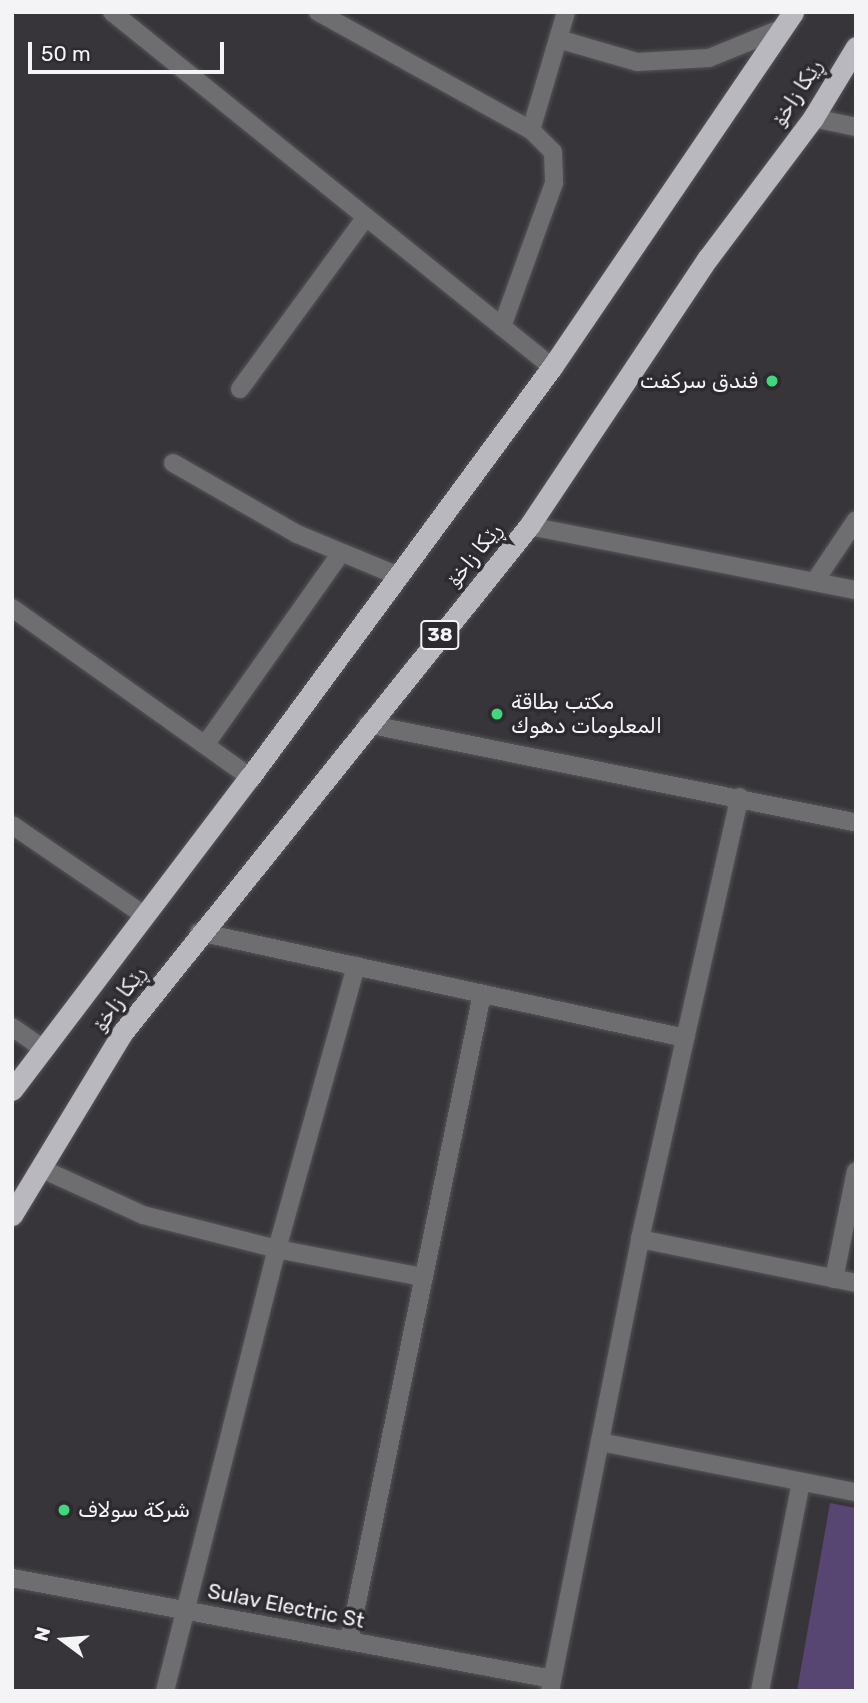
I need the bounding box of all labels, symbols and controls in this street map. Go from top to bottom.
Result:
scale bar [32,28,228,72]
text: 50 m [41,41,91,66]
street label: ڕێکا زاخۆ [766,55,828,131]
place label: فندق سركفت [640,368,758,394]
marker: فندق سركفت [764,373,780,389]
street label: ڕێکا زاخۆ [441,518,507,592]
road number: 38 [419,620,461,650]
place label: مكتب بطاقة المعلومات دهوك [511,689,662,739]
marker: مكتب بطاقة المعلومات دهوك [489,706,505,722]
street label: ڕێکا زاخۆ [87,961,151,1037]
place label: شركة سولاف [78,1497,190,1523]
marker: شركة سولاف [56,1502,72,1518]
street label: Sulav Electric St [205,1578,367,1634]
north arrow [28,1605,98,1675]
text: N [29,1624,55,1644]

